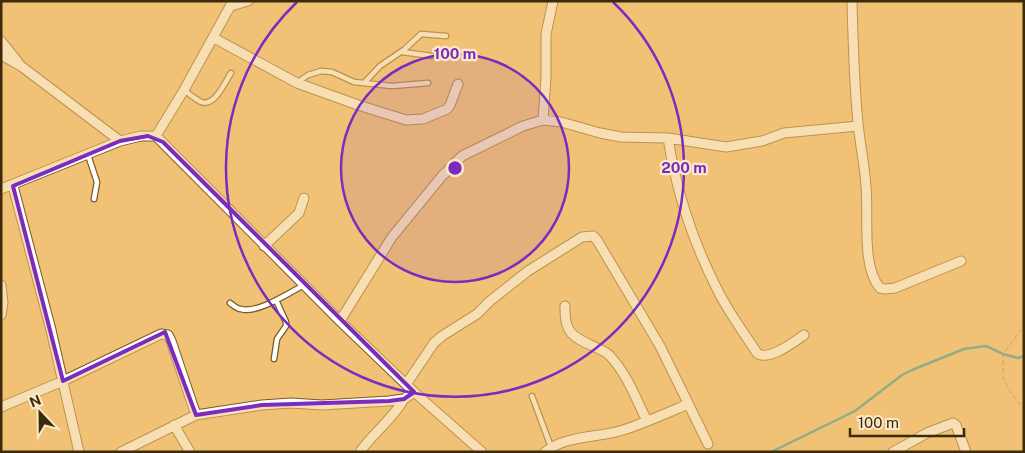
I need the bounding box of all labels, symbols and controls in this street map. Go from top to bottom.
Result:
text: 100 m [434,45,476,62]
centre of rings [446,159,464,177]
text: 200 m [661,159,707,176]
north arrow [15,388,65,438]
text: N [27,391,43,410]
scale bar [850,406,964,438]
text: 100 m [858,414,899,431]

